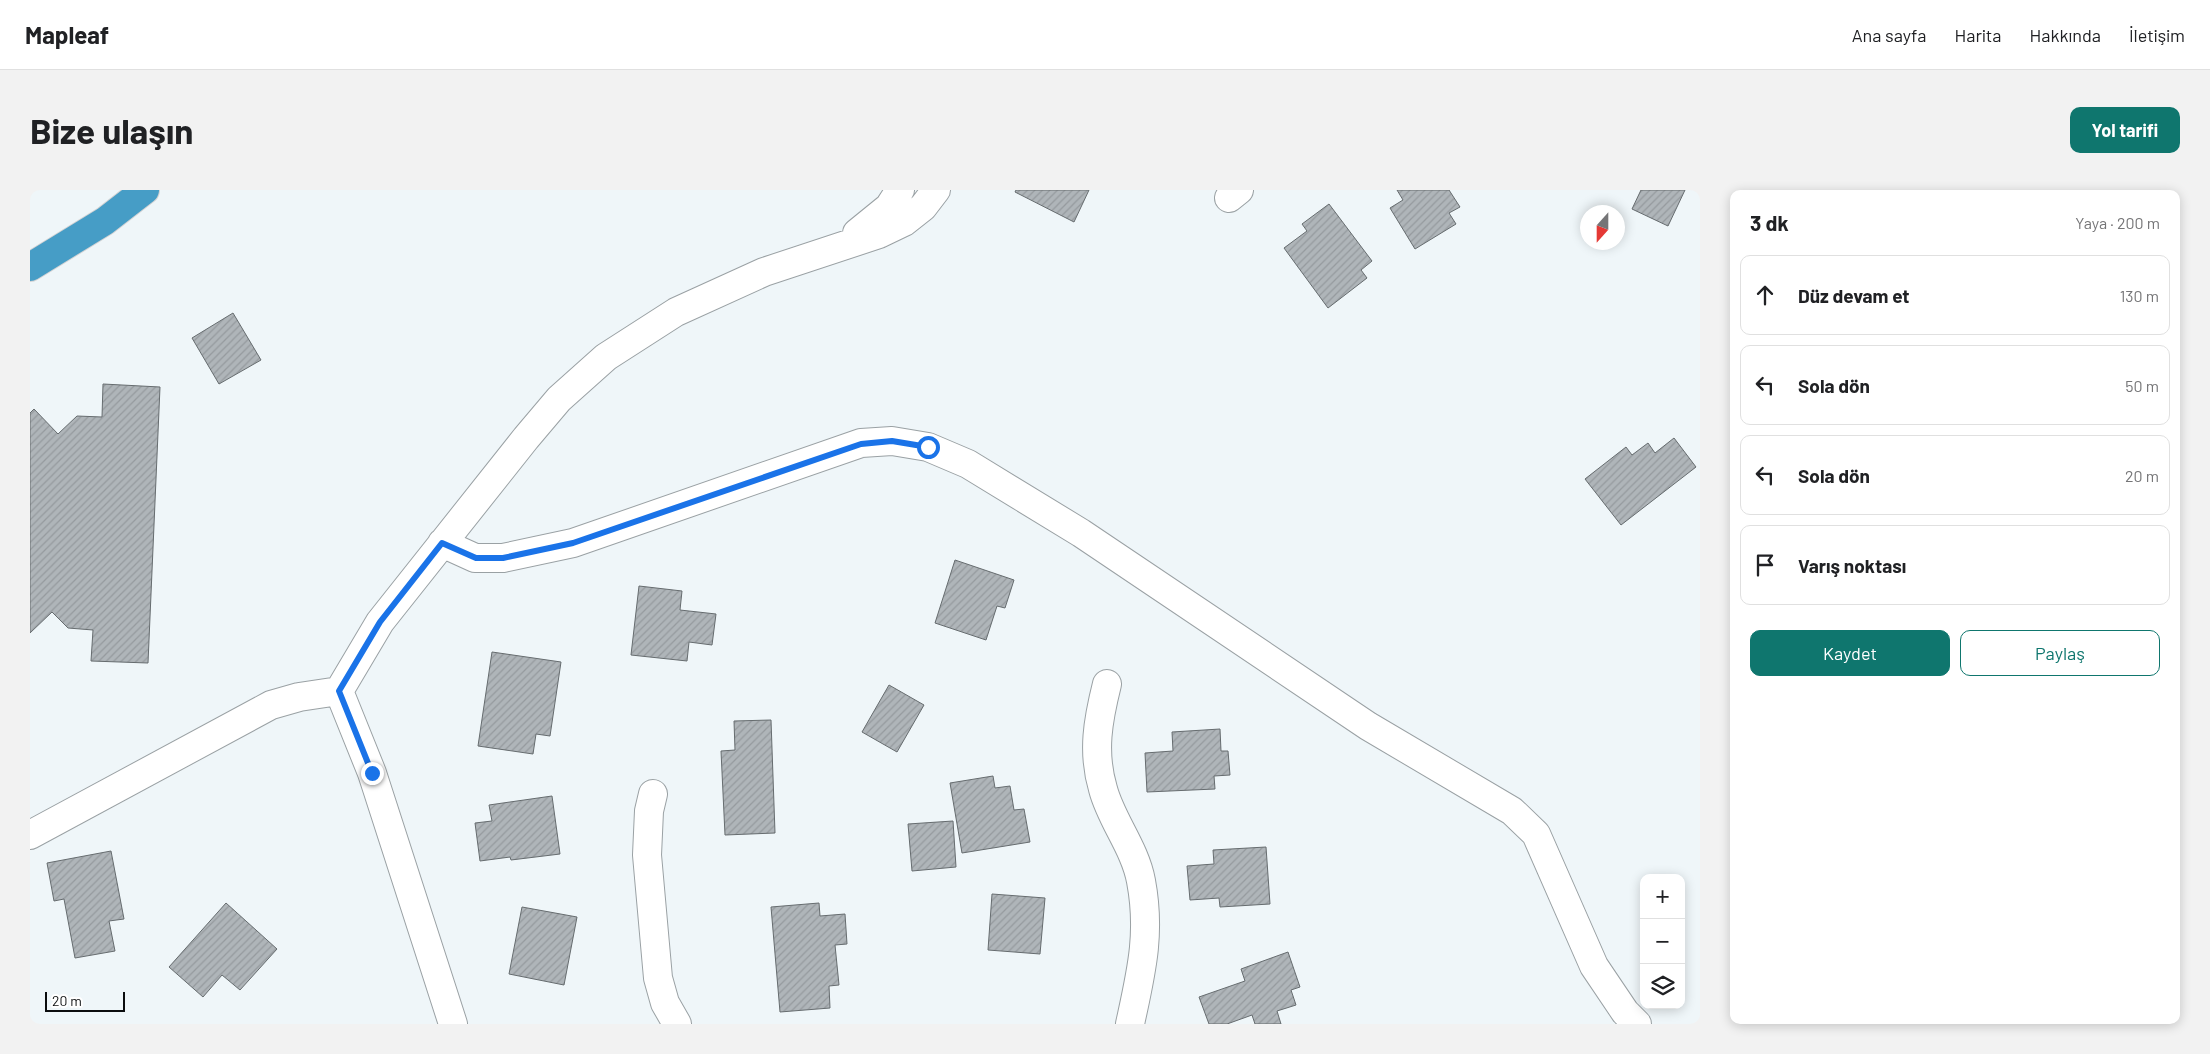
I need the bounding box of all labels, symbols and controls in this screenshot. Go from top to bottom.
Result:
text: Mapleaf [25,20,109,49]
text: Ana sayfa [1852,24,1926,46]
text: Harita [1954,24,2002,46]
text: Hakkında [2030,24,2101,46]
text: İletişim [2129,24,2185,46]
button: Yol tarifi [2070,107,2180,153]
text: Bize ulaşın [30,109,193,151]
north arrow [1580,205,1625,250]
text: 3 dk [1750,210,1789,235]
text: Yaya · 200 m [2075,213,2160,232]
icon: ahead [1751,281,1779,309]
text: Düz devam et [1798,284,1910,307]
text: 130 m [2120,286,2159,305]
icon: left [1751,371,1779,399]
text: Sola dön [1798,374,1870,397]
text: 50 m [2125,376,2159,395]
route start [917,436,940,459]
icon: left [1751,461,1779,489]
text: Sola dön [1798,464,1870,487]
text: 20 m [2125,466,2159,485]
icon: arrive [1751,551,1779,579]
text: Varış noktası [1798,554,1906,577]
button: Kaydet [1750,630,1950,676]
button: Paylaş [1960,630,2160,676]
route end [361,762,384,785]
map controls [1640,874,1685,1009]
button: + [1640,874,1685,919]
button: − [1640,919,1685,964]
button: layers [1640,964,1685,1009]
scale bar [45,989,125,1012]
text: 20 m [52,992,82,1009]

